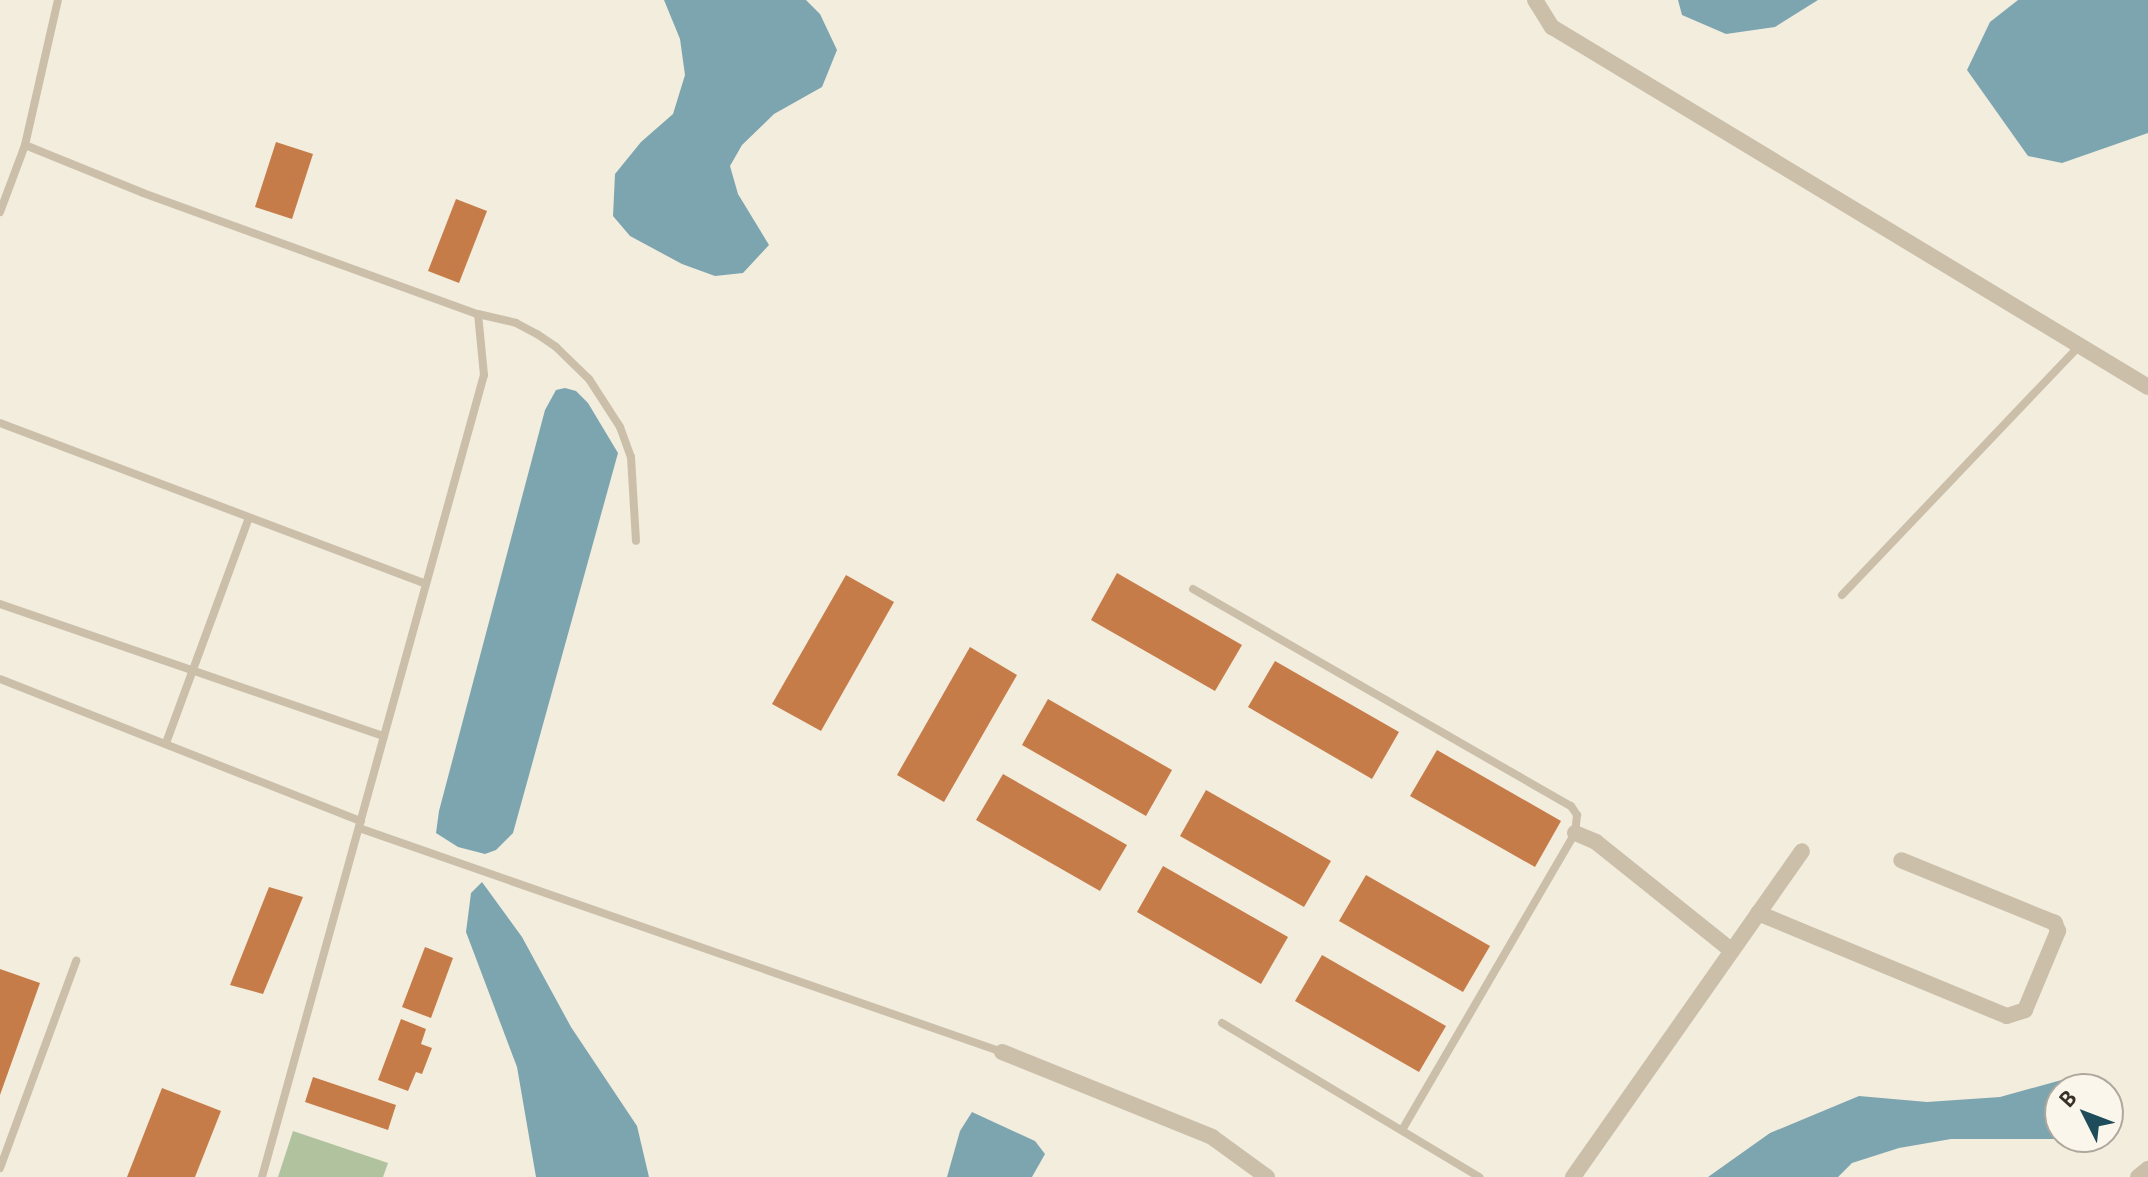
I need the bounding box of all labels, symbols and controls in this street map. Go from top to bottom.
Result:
north arrow [2044,1073,2124,1153]
text: B [2053,1084,2082,1112]

